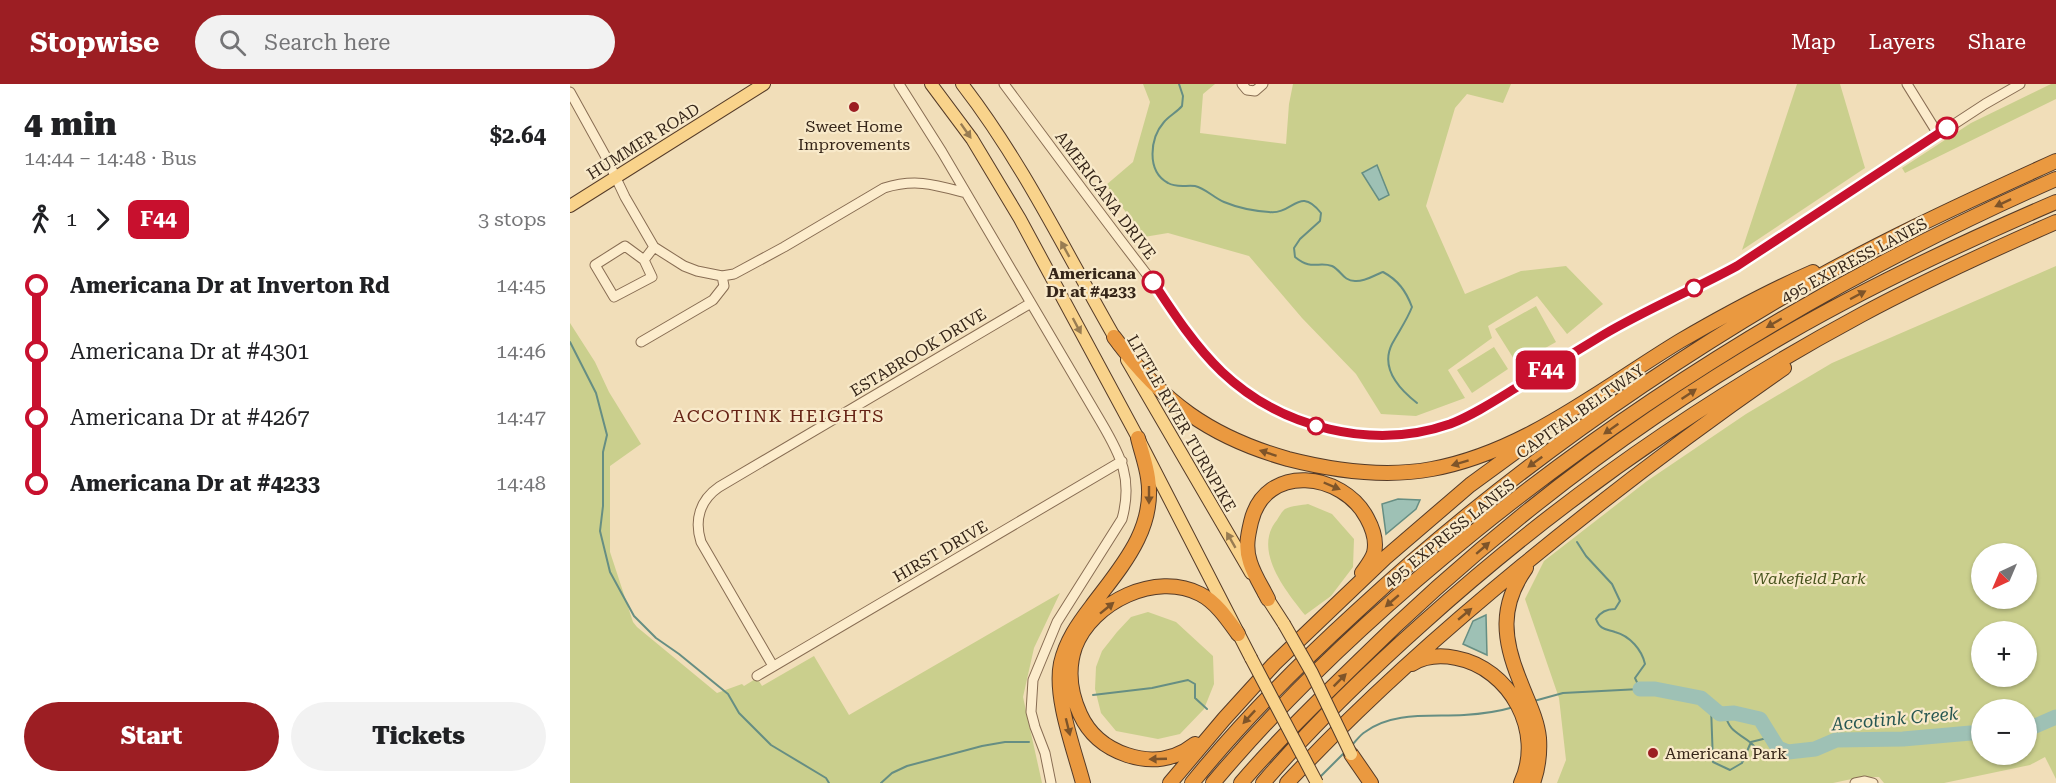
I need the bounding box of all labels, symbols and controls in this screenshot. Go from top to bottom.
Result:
search box [195,15,615,69]
text: Stopwise [30,26,159,59]
icon: search [216,26,249,59]
text: Search here [264,30,390,55]
text: Map [1791,30,1836,54]
text: Layers [1869,30,1935,54]
text: Share [1968,30,2026,54]
street label: HUMMER ROAD [583,99,703,184]
marker: Sweet Home Improvements [847,100,861,114]
text: 4 min [24,104,117,143]
place label: Sweet Home Improvements [798,117,910,154]
unlabelled marker [1936,117,1958,139]
text: $2.64 [490,123,546,148]
one-way arrow [960,123,971,139]
street label: AMERICANA DRIVE [1051,128,1160,263]
text: 14:44 – 14:48 · Bus [24,146,196,170]
one-way arrow [1993,198,2011,208]
icon: walk [24,203,57,236]
icon: forward [86,203,119,236]
text: 1 [66,207,77,231]
text: F44 [140,207,177,231]
text: 3 stops [478,207,546,231]
street label: 495 EXPRESS LANES [1778,214,1931,307]
one-way arrow [1060,241,1070,258]
place label: Americana Dr at #4233 [1046,264,1137,301]
marker: Americana Dr at #4233 [1142,271,1164,293]
text: Americana Dr at Inverton Rd [70,273,390,298]
text: 14:45 [496,273,546,297]
unlabelled marker [1685,279,1703,297]
one-way arrow [1850,290,1867,300]
street label: ESTABROOK DRIVE [847,304,990,401]
one-way arrow [1766,317,1782,328]
one-way arrow [1072,318,1082,335]
street label: LITTLE RIVER TURNPIKE [1123,331,1240,515]
text: Americana Dr at #4301 [70,339,310,364]
text: 14:46 [496,339,546,363]
line badge: F44 [1512,350,1580,390]
text: F44 [1528,358,1564,382]
street label: CAPITAL BELTWAY [1513,360,1648,463]
one-way arrow [1681,388,1698,399]
text: Americana Dr at #4267 [70,405,310,430]
text: 14:47 [496,405,546,429]
district label: ACCOTINK HEIGHTS [673,405,885,426]
unlabelled marker [1307,417,1325,435]
one-way arrow [1603,423,1619,435]
one-way arrow [1259,447,1277,457]
one-way arrow [1528,456,1544,468]
one-way arrow [1451,458,1469,468]
text: Americana Dr at #4233 [70,471,320,496]
text: 14:48 [496,471,546,495]
street label: 495 EXPRESS LANES [1380,475,1518,592]
one-way arrow [1323,481,1341,491]
one-way arrow [1144,486,1154,505]
street label: HIRST DRIVE [890,517,991,586]
one-way arrow [1226,531,1236,548]
one-way arrow [1475,542,1490,555]
north arrow [1971,543,2037,609]
map controls [1971,543,2037,765]
park label: Wakefield Park [1752,569,1866,588]
one-way arrow [1384,594,1399,608]
one-way arrow [1099,602,1114,615]
one-way arrow [1457,608,1472,621]
button: + [1971,621,2037,687]
one-way arrow [1332,673,1347,687]
button: − [1971,699,2037,765]
button: Start [24,702,279,771]
button: Tickets [291,702,546,771]
water label: Accotink Creek [1830,702,1959,735]
one-way arrow [1243,710,1257,724]
one-way arrow [1063,718,1073,737]
place label: Americana Park [1665,744,1787,763]
marker: Americana Park [1646,746,1660,760]
one-way arrow [1148,754,1167,763]

